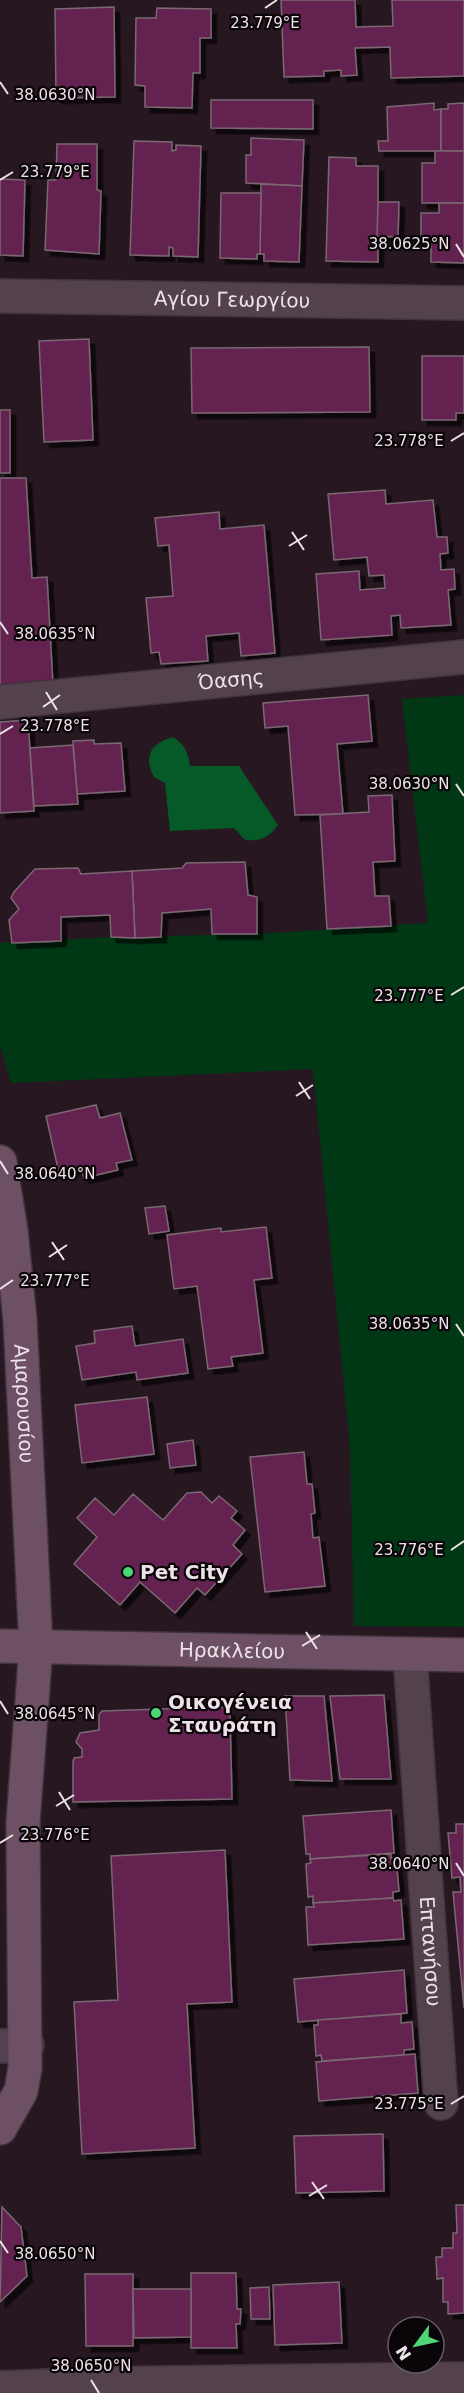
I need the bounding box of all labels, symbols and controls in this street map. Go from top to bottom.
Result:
text: 23.779°E [230,14,300,32]
text: 38.0630°N [15,86,95,104]
text: 23.779°E [20,163,90,181]
text: 38.0625°N [369,235,449,253]
street label: Αγίου Γεωργίου [154,286,310,313]
text: 23.778°E [374,432,444,450]
text: 38.0635°N [15,625,95,643]
street label: Όασης [196,664,265,695]
text: 23.778°E [20,717,90,735]
text: 38.0630°N [369,775,449,793]
text: 23.777°E [374,987,444,1005]
text: 38.0640°N [15,1165,95,1183]
text: 23.777°E [20,1272,90,1290]
text: 38.0635°N [369,1315,449,1333]
street label: Αμαρουσίου [9,1343,39,1464]
text: 23.776°E [374,1541,444,1559]
place label: Pet City [140,1560,229,1584]
marker: Pet City [121,1565,135,1579]
street label: Ηρακλείου [179,1637,285,1664]
place label: Οικογένεια Σταυράτη [168,1690,292,1737]
text: 38.0645°N [15,1705,95,1723]
marker: Οικογένεια Σταυράτη [149,1706,163,1720]
text: 23.776°E [20,1826,90,1844]
text: 38.0640°N [369,1855,449,1873]
street label: Επτανήσου [415,1895,446,2007]
text: 23.775°E [374,2095,444,2113]
text: 38.0650°N [15,2245,95,2263]
north arrow [386,2315,446,2375]
text: N [392,2342,415,2364]
text: 38.0650°N [51,2357,131,2375]

